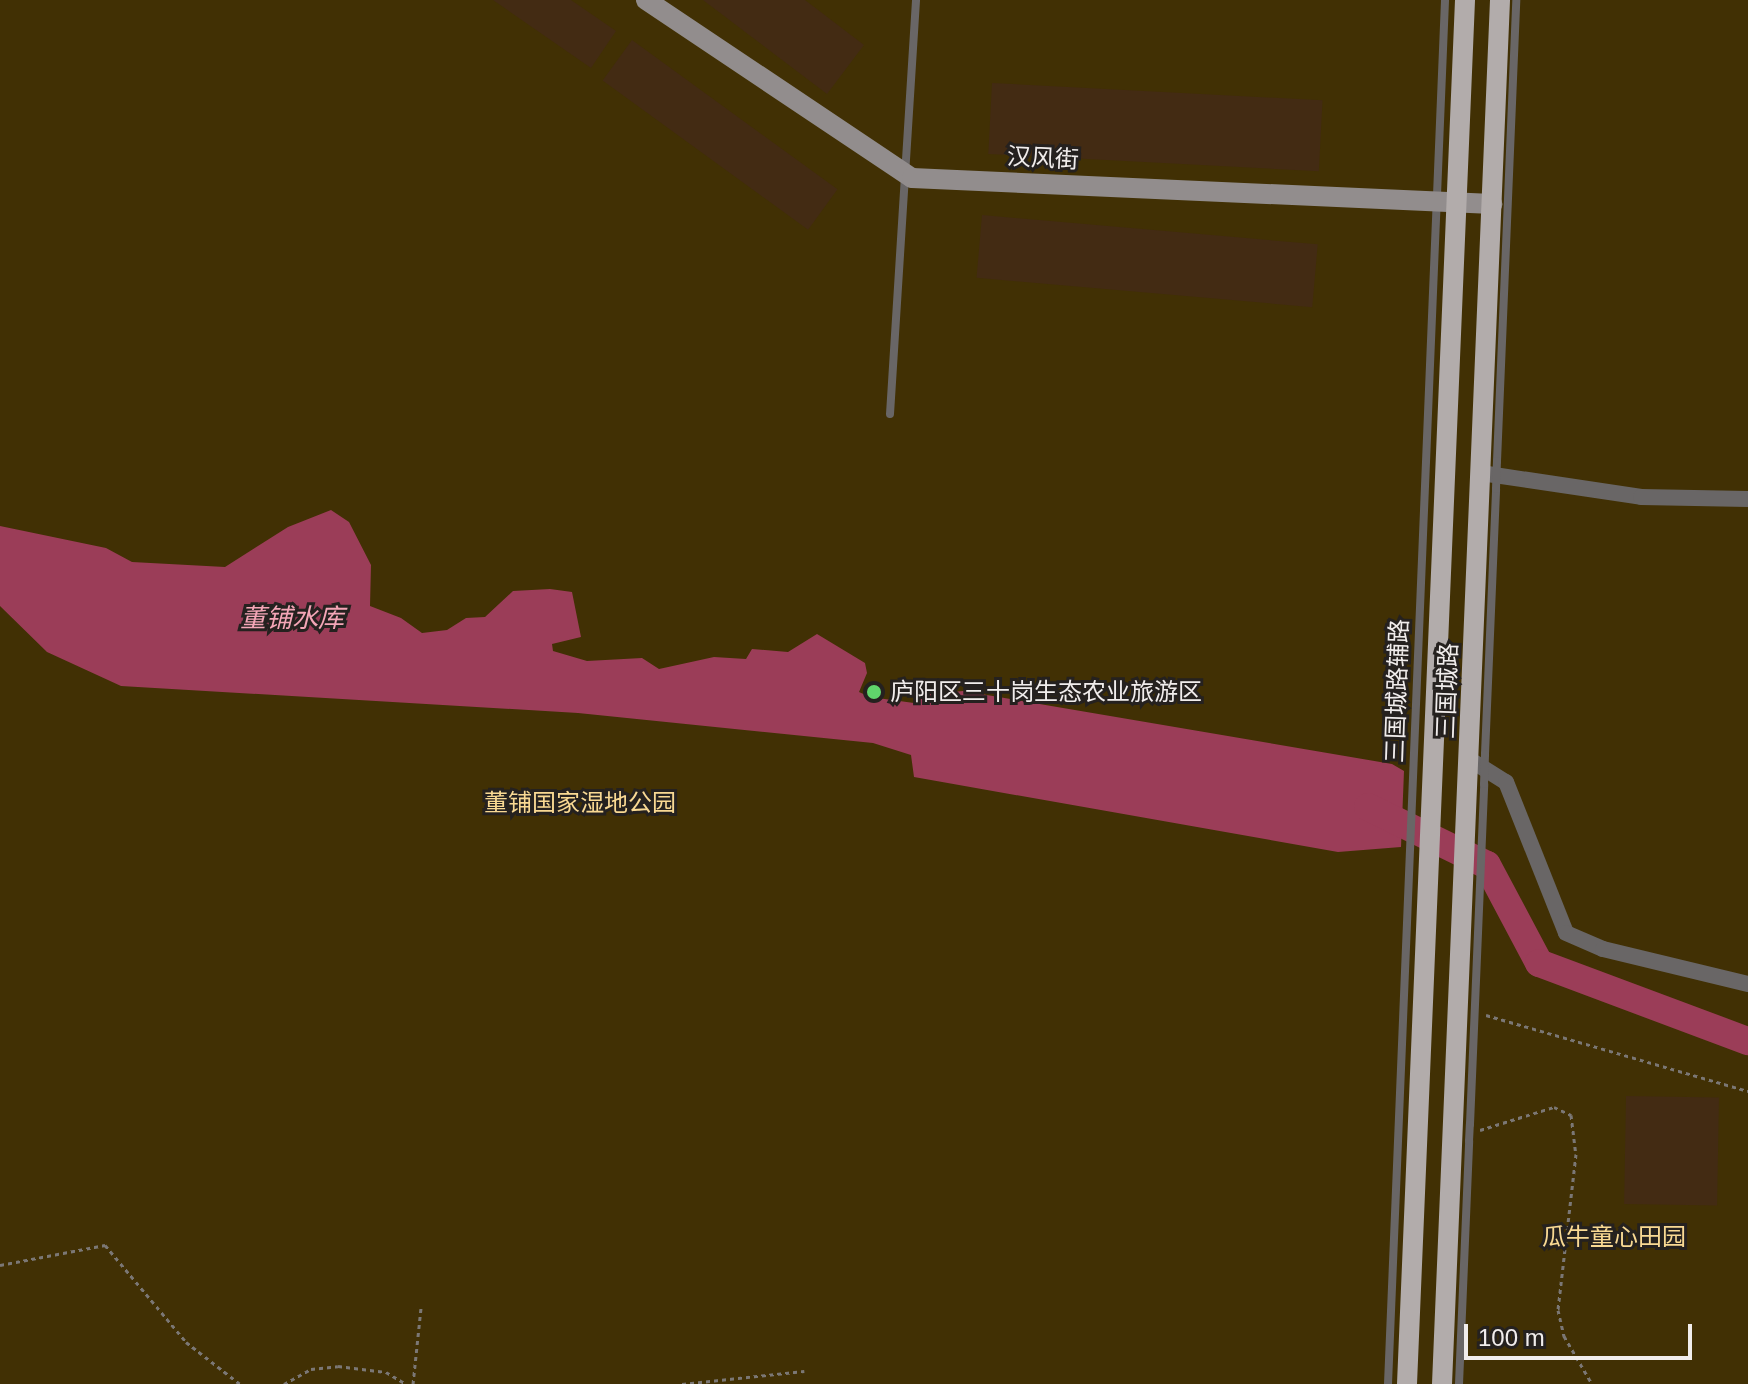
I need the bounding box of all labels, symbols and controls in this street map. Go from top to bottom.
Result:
street label: 汉风街 [1006,142,1080,174]
water label: 董铺水库 [240,603,344,635]
street label: 三国城路辅路 [1380,619,1414,763]
street label: 三国城路 [1431,643,1463,739]
place label: 庐阳区三十岗生态农业旅游区 [890,678,1202,706]
marker: 庐阳区三十岗生态农业旅游区 [865,683,883,701]
park label: 董铺国家湿地公园 [484,789,676,817]
park label: 瓜牛童心田园 [1542,1223,1686,1251]
scale bar [1468,1308,1696,1358]
text: 100 m [1478,1324,1545,1351]

